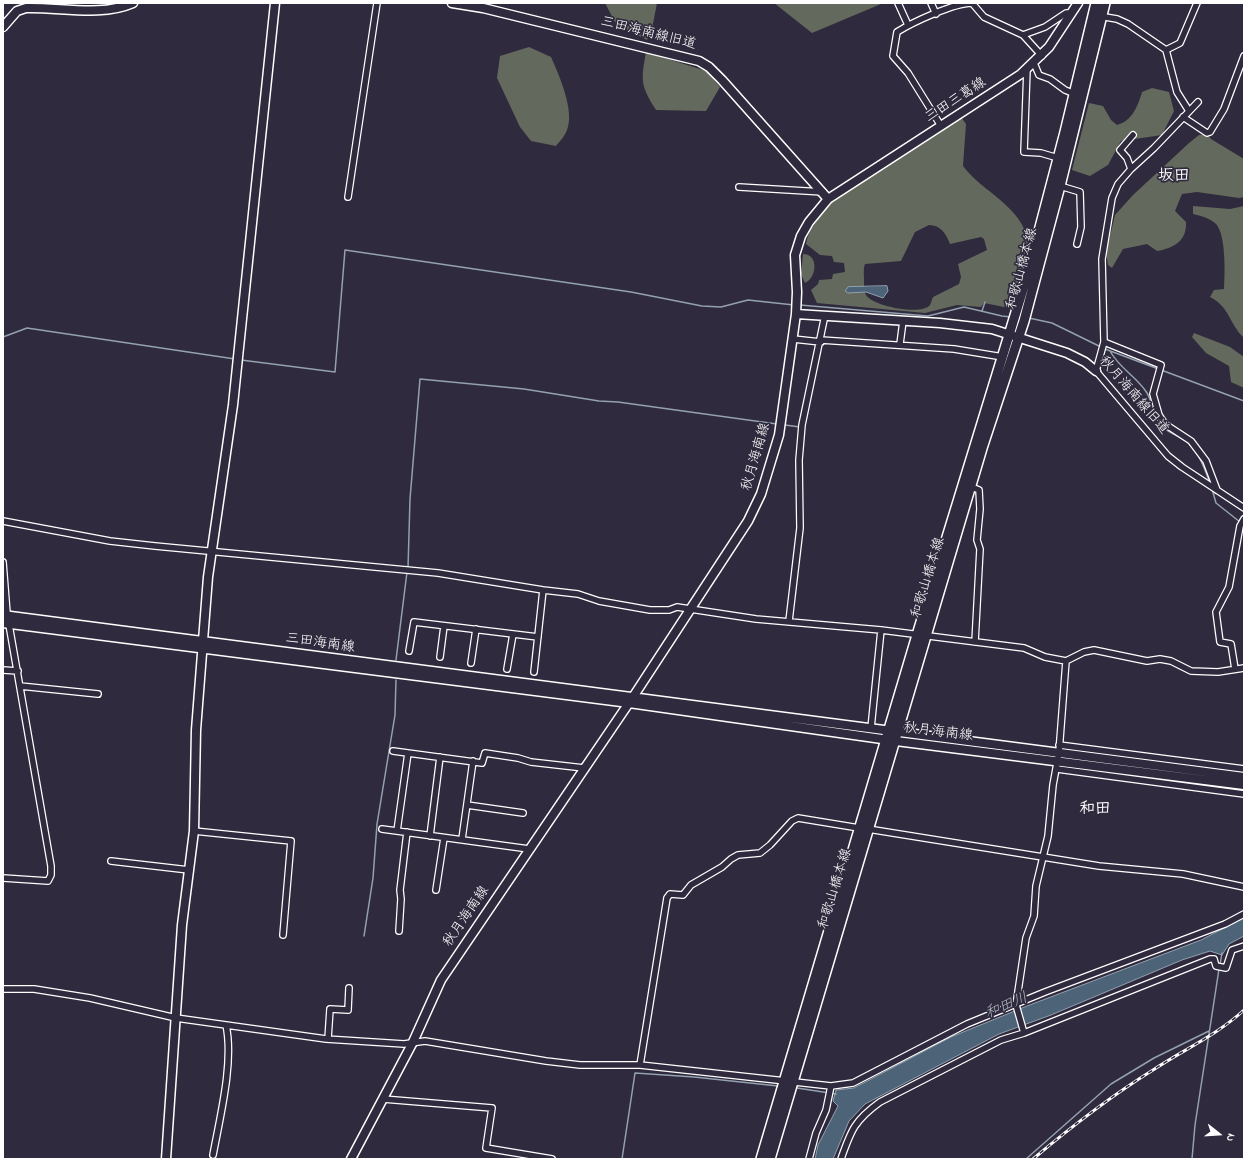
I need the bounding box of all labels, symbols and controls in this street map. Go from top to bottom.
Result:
street label: 三田海南線旧道 [598,14,698,54]
street label: 三田三葛線 [922,75,990,127]
district label: 坂田 [1158,167,1190,187]
street label: 和歌山橋本線 [1004,226,1042,312]
street label: 秋月海南線旧道 [1095,354,1171,438]
street label: 秋月海南線 [739,421,775,493]
street label: 和歌山橋本線 [909,535,949,621]
street label: 三田海南線 [284,631,356,657]
street label: 秋月海南線 [902,720,974,746]
district label: 和田 [1079,800,1111,820]
street label: 和歌山橋本線 [816,846,856,932]
street label: 秋月海南線 [440,883,494,951]
water label: 和田川 [983,990,1031,1024]
north arrow [1199,1114,1239,1154]
text: N [1222,1132,1239,1143]

